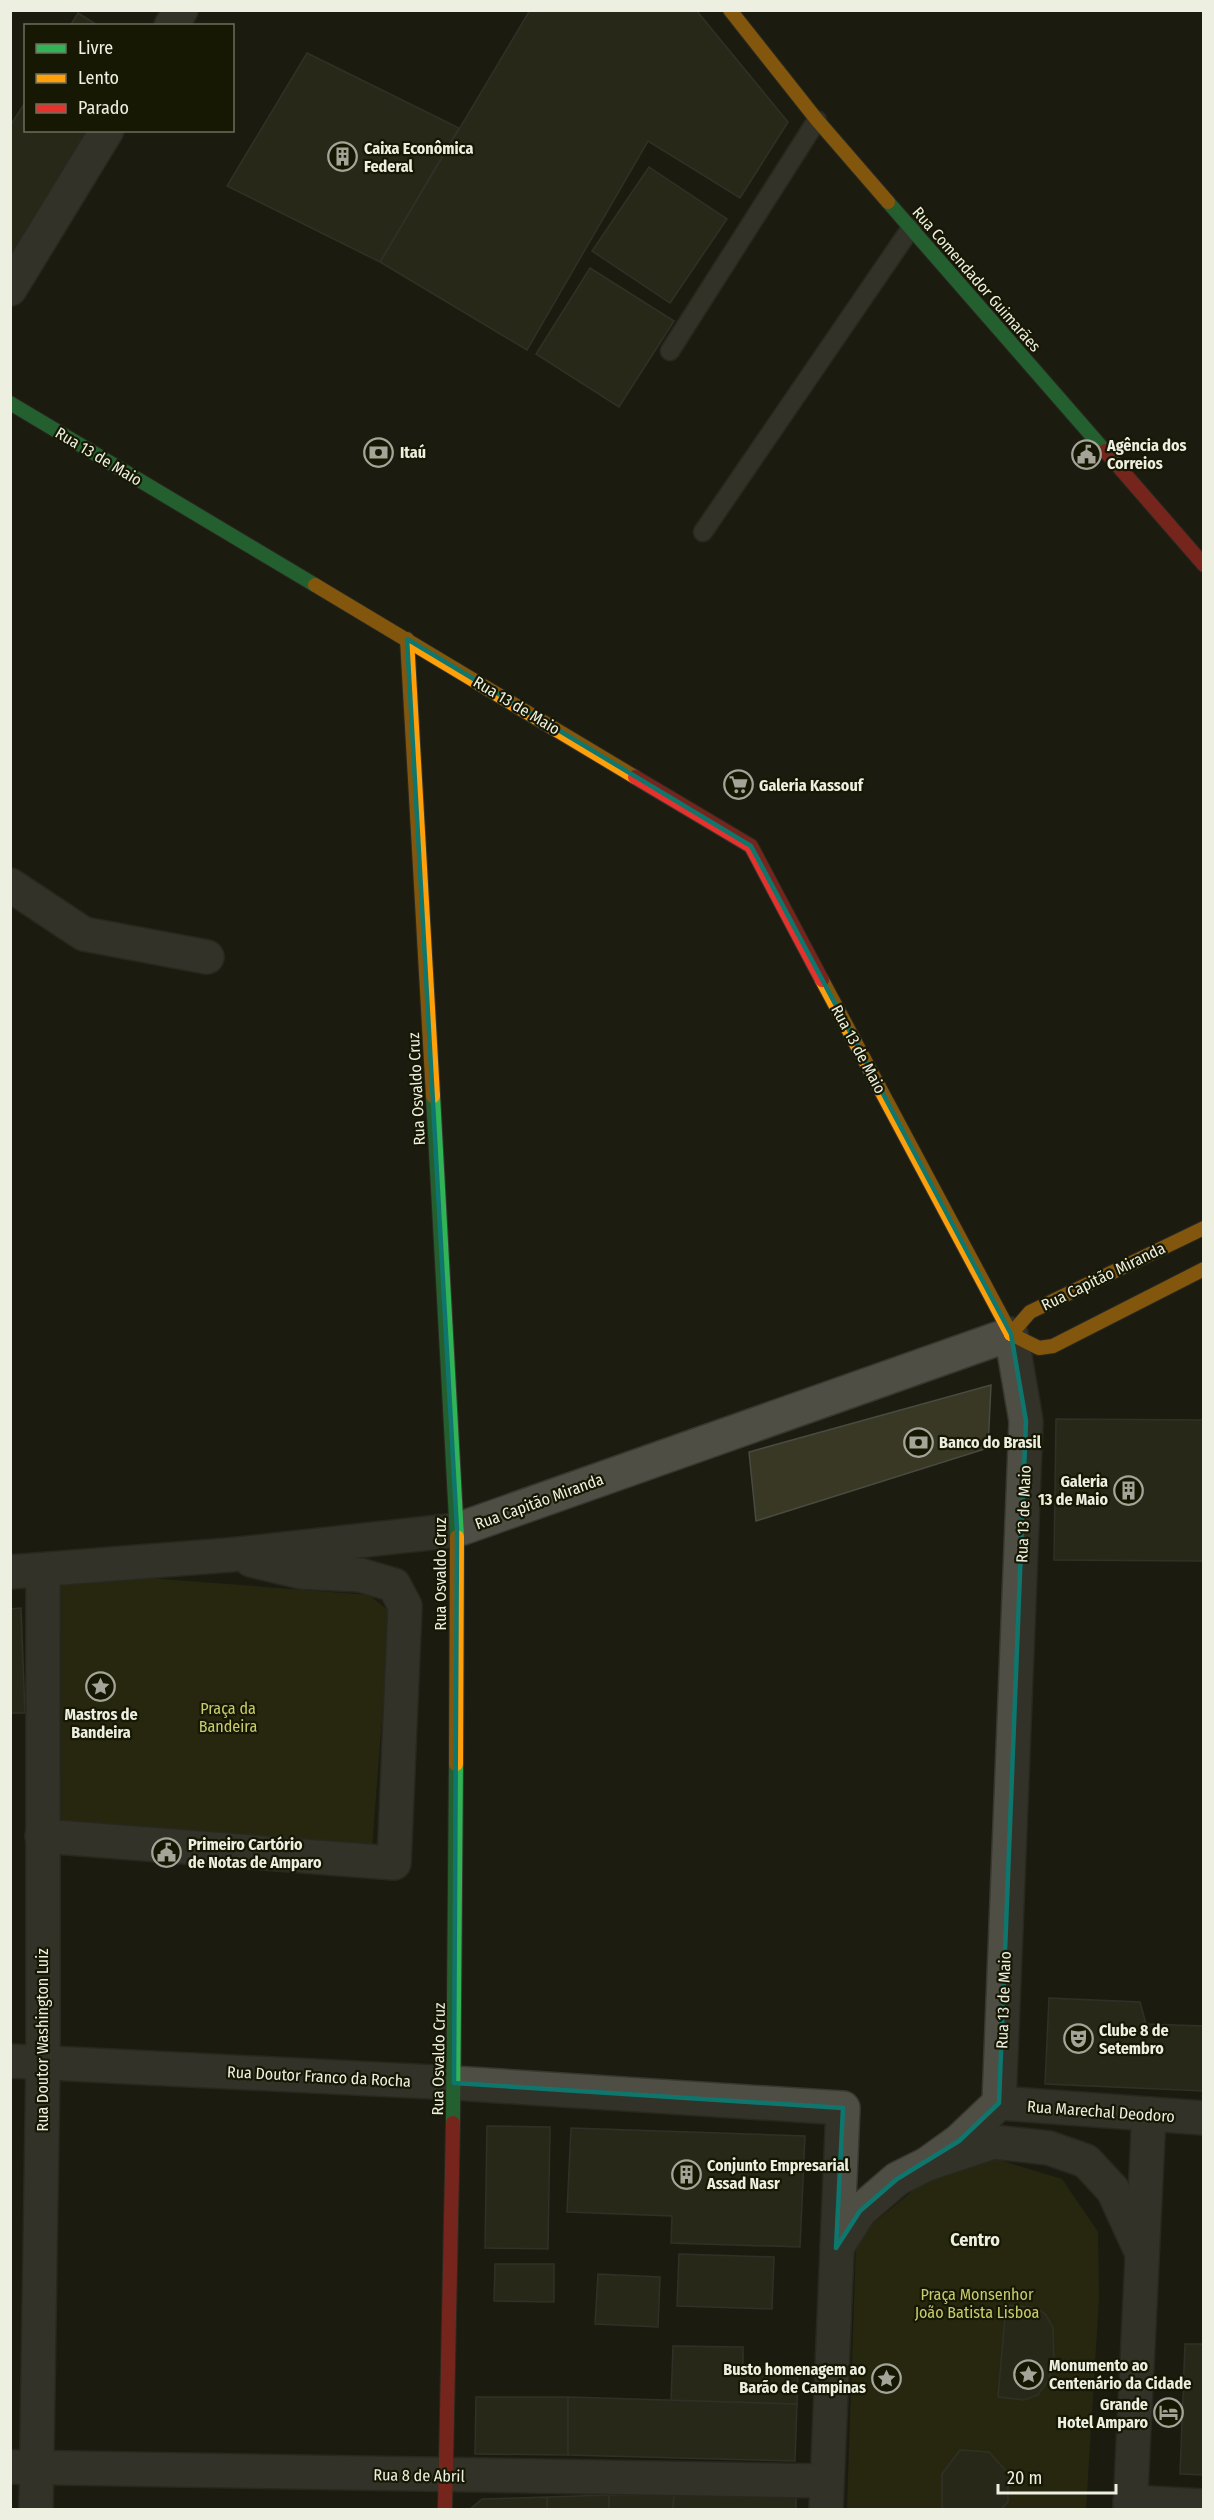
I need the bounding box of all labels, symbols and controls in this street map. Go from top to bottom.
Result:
legend [24,24,234,132]
text: Livre [78,37,113,59]
text: Lento [78,67,119,89]
text: Parado [78,97,129,119]
place label: Caixa Econômica Federal [364,139,473,176]
building icon: Caixa Econômica Federal [327,141,359,173]
street label: Rua Comendador Guimarães [909,203,1045,356]
street label: Rua 13 de Maio [52,423,146,490]
bank icon: Itaú [363,436,395,468]
place label: Agência dos Correios [1106,436,1186,473]
public building icon: Agência dos Correios [1070,438,1102,470]
place label: Itaú [400,443,426,462]
street label: Rua 13 de Maio [470,672,564,739]
supermarket icon: Galeria Kassouf [722,769,754,801]
place label: Galeria Kassouf [759,776,865,795]
street label: Rua 13 de Maio [827,1002,890,1097]
street label: Rua Osvaldo Cruz [404,1032,429,1146]
street label: Rua Capitão Miranda [1038,1238,1168,1315]
bank icon: Banco do Brasil [902,1426,934,1458]
place label: Banco do Brasil [939,1433,1042,1452]
street label: Rua 13 de Maio [1012,1465,1035,1563]
street label: Rua Capitão Miranda [472,1469,606,1534]
place label: Galeria 13 de Maio [1038,1472,1108,1509]
building icon: Galeria 13 de Maio [1113,1474,1145,1506]
street label: Rua Osvaldo Cruz [431,1518,450,1630]
place icon: Mastros de Bandeira [85,1670,117,1702]
park label: Praça da Bandeira [199,1699,257,1736]
place label: Mastros de Bandeira [64,1705,138,1742]
place label: Primeiro Cartório de Notas de Amparo [188,1835,322,1872]
public building icon: Primeiro Cartório de Notas de Amparo [151,1837,183,1869]
street label: Rua Doutor Washington Luiz [33,1948,52,2132]
street label: Rua 13 de Maio [992,1951,1015,2049]
street label: Rua Osvaldo Cruz [428,2002,449,2116]
place label: Clube 8 de Setembro [1099,2021,1169,2058]
theatre icon: Clube 8 de Setembro [1062,2023,1094,2055]
street label: Rua Doutor Franco da Rocha [226,2062,412,2091]
street label: Rua Marechal Deodoro [1026,2097,1175,2126]
place label: Conjunto Empresarial Assad Nasr [706,2156,850,2193]
building icon: Conjunto Empresarial Assad Nasr [670,2158,702,2190]
district label: Centro [950,2229,1000,2251]
park label: Praça Monsenhor João Batista Lisboa [915,2285,1039,2322]
place label: Monumento ao Centenário da Cidade [1049,2356,1191,2393]
place icon: Monumento ao Centenário da Cidade [1012,2358,1044,2390]
place label: Busto homenagem ao Barão de Campinas [723,2360,866,2397]
place icon: Busto homenagem ao Barão de Campinas [871,2362,903,2394]
place label: Grande Hotel Amparo [1057,2395,1148,2432]
hotel icon: Grande Hotel Amparo [1153,2397,1185,2429]
scale bar [998,2457,1116,2495]
street label: Rua 8 de Abril [373,2465,465,2486]
text: 20 m [1007,2467,1042,2489]

